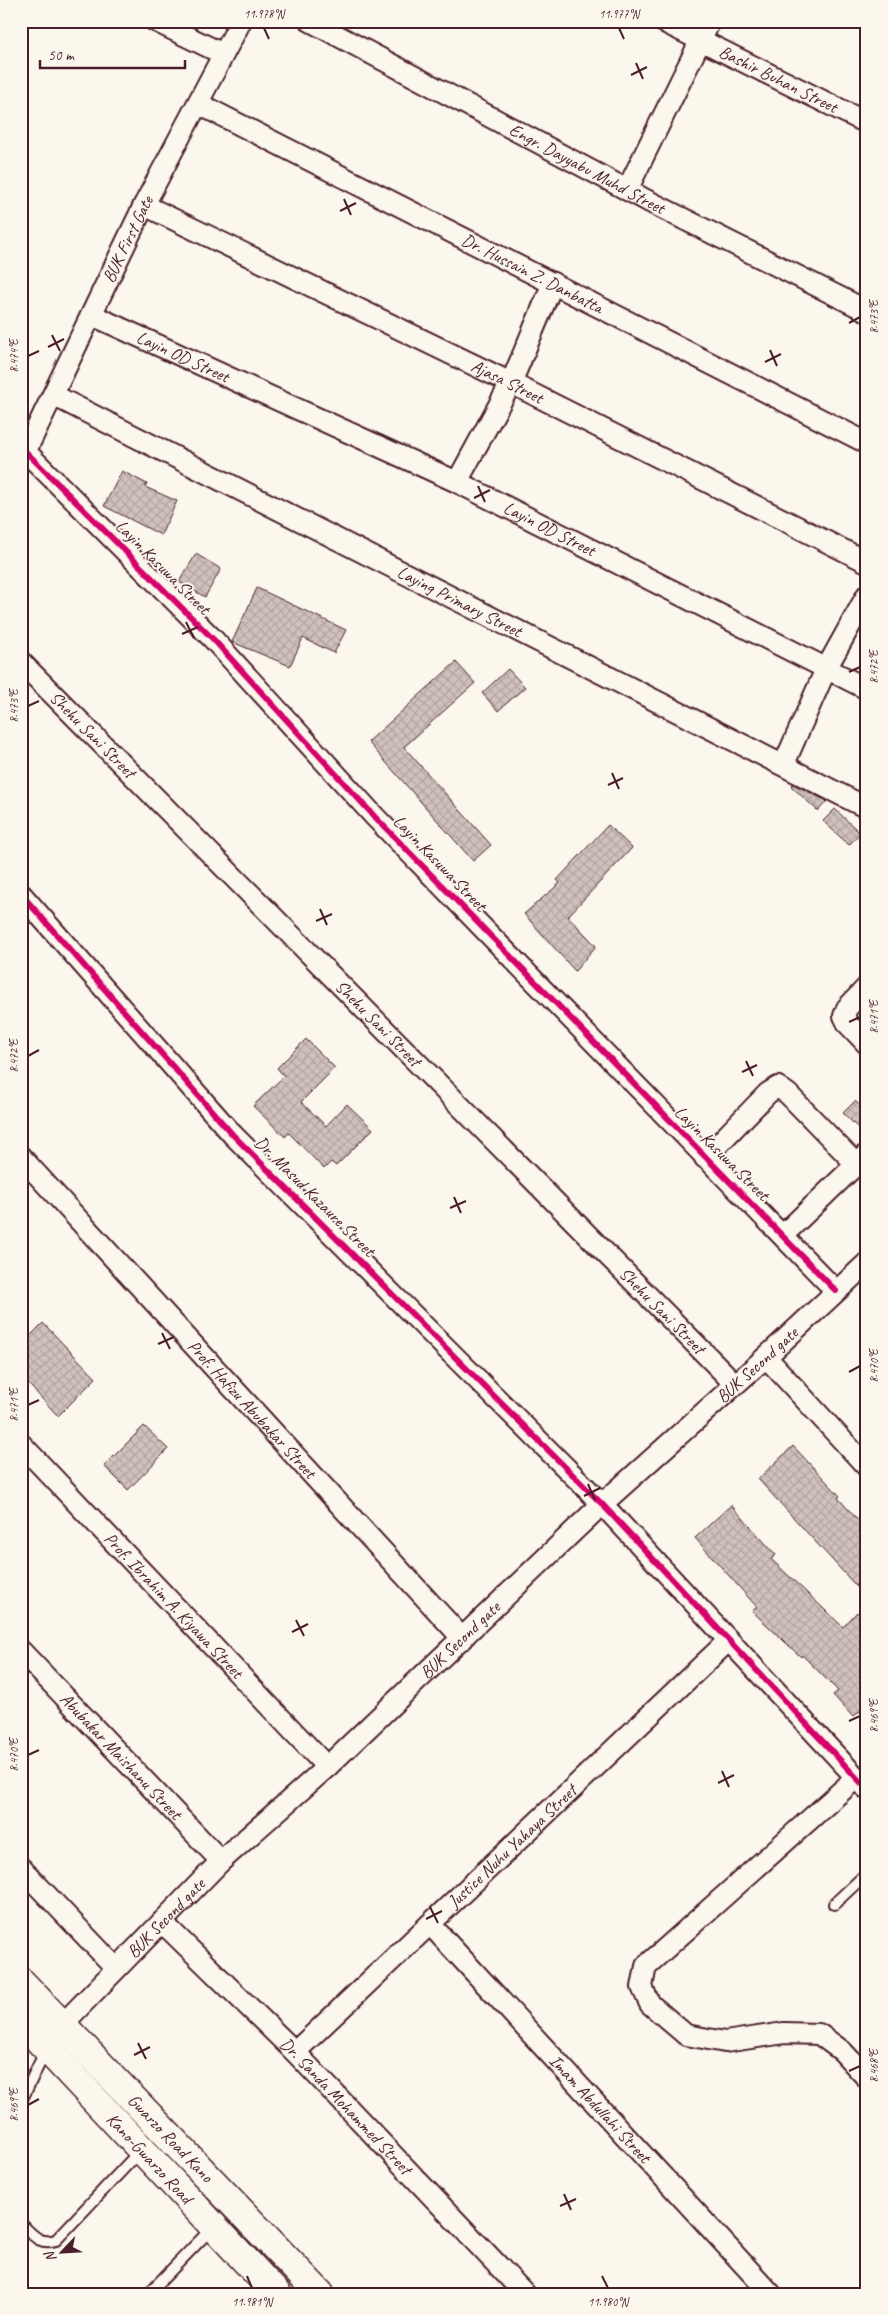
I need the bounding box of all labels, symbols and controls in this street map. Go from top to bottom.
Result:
text: 11.978°N [244,6,286,22]
text: 11.977°N [599,6,641,22]
scale bar [40,38,185,70]
street label: Bashir Buhan Street [716,40,843,118]
text: 50 m [48,46,75,65]
street label: Engr. Dayyabu Muhd Street [506,118,670,220]
street label: BUK First Gate [97,191,158,286]
street label: Dr. Hussain Z. Danbatta [458,228,608,319]
text: 8.473°E [866,298,882,334]
street label: Layin OD Street [133,326,235,388]
text: 8.474°E [6,337,22,373]
street label: Ajasa Street [468,355,549,409]
street label: Layin OD Street [500,496,601,562]
street label: Layin Kasuwa Street [111,515,217,621]
street label: Laying Primary Street [394,561,527,643]
text: 8.472°E [866,648,882,684]
text: 8.473°E [6,687,22,723]
street label: Shehu Sani Street [45,687,142,785]
street label: Layin Kasuwa Street [389,810,493,917]
street label: Shehu Sani Street [331,975,428,1073]
text: 8.471°E [866,998,882,1034]
text: 8.472°E [6,1037,22,1073]
street label: Layin Kasuwa Street [670,1101,776,1207]
street label: Dr. Masud Kazaure Street [250,1131,381,1262]
street label: Shehu Sani Street [615,1263,712,1361]
street label: BUK Second gate [712,1321,803,1407]
street label: Prof. Hafizu Abubakar Street [183,1335,323,1484]
text: 8.470°E [866,1347,882,1383]
text: 8.471°E [6,1386,22,1422]
street label: Prof. Ibrahim A. Kiyawa Street [99,1528,249,1684]
street label: BUK Second gate [415,1596,505,1683]
street label: Abubakar Maishanu Street [55,1688,188,1826]
text: 8.469°E [866,1697,882,1733]
text: 8.470°E [6,1736,22,1772]
street label: Justice Nuhu Yahaya Street [442,1778,583,1913]
street label: BUK Second gate [122,1873,210,1963]
street label: Dr. Sanda Mohammed Street [275,2033,419,2181]
text: 8.468°E [866,2047,882,2083]
street label: Imam Abdullahi Street [545,2050,657,2169]
text: 8.469°E [6,2086,22,2122]
street label: Gwarzo Road Kano [123,2089,219,2188]
street label: Kano-Gwarzo Road [102,2108,199,2210]
north arrow [38,2228,88,2278]
text: N [40,2248,60,2265]
text: 11.981°N [232,2294,274,2310]
text: 11.980°N [588,2294,630,2310]

